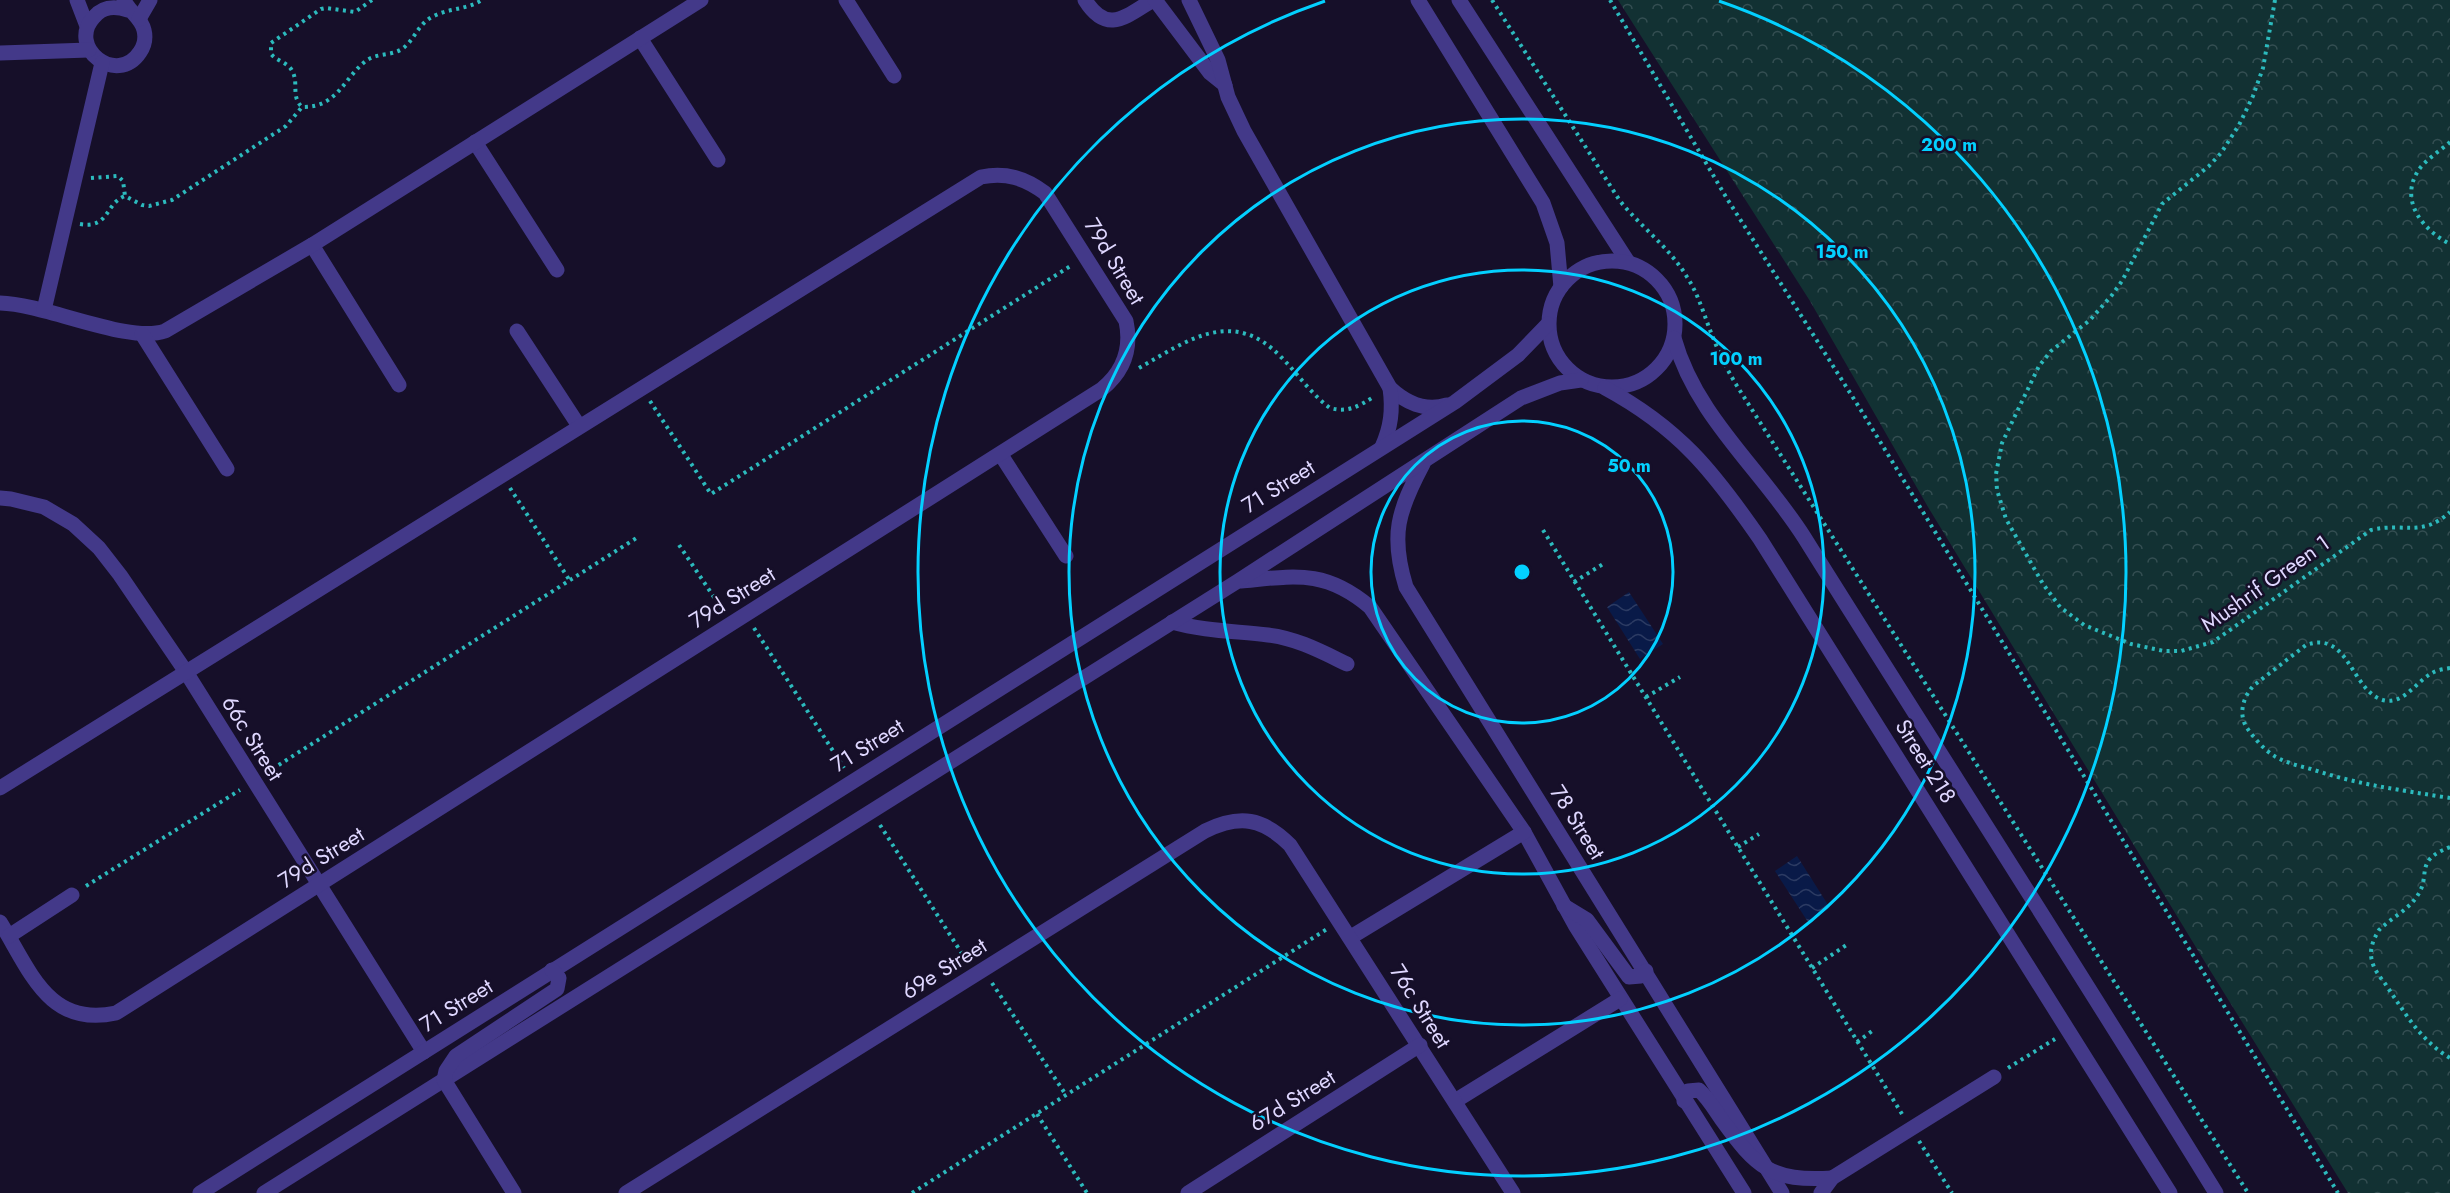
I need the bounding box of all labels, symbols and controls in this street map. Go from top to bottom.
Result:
text: 200 m [1921,132,1977,158]
street label: 79d Street [1077,212,1154,311]
text: 150 m [1816,239,1868,265]
text: 100 m [1709,346,1763,372]
street label: 71 Street [1235,451,1321,521]
text: 50 m [1607,453,1651,479]
street label: Mushrif Green 1 [2194,527,2336,639]
street label: 79d Street [683,558,782,636]
centre of rings [1512,562,1532,582]
street label: 66c Street [214,689,292,787]
street label: 71 Street [824,710,910,780]
street label: Street 218 [1888,713,1964,809]
street label: 78 Street [1543,778,1614,866]
street label: 79d Street [272,818,371,896]
street label: 69e Street [895,929,993,1007]
street label: 76c Street [1383,958,1460,1055]
street label: 71 Street [413,970,499,1040]
street label: 67d Street [1243,1061,1342,1139]

